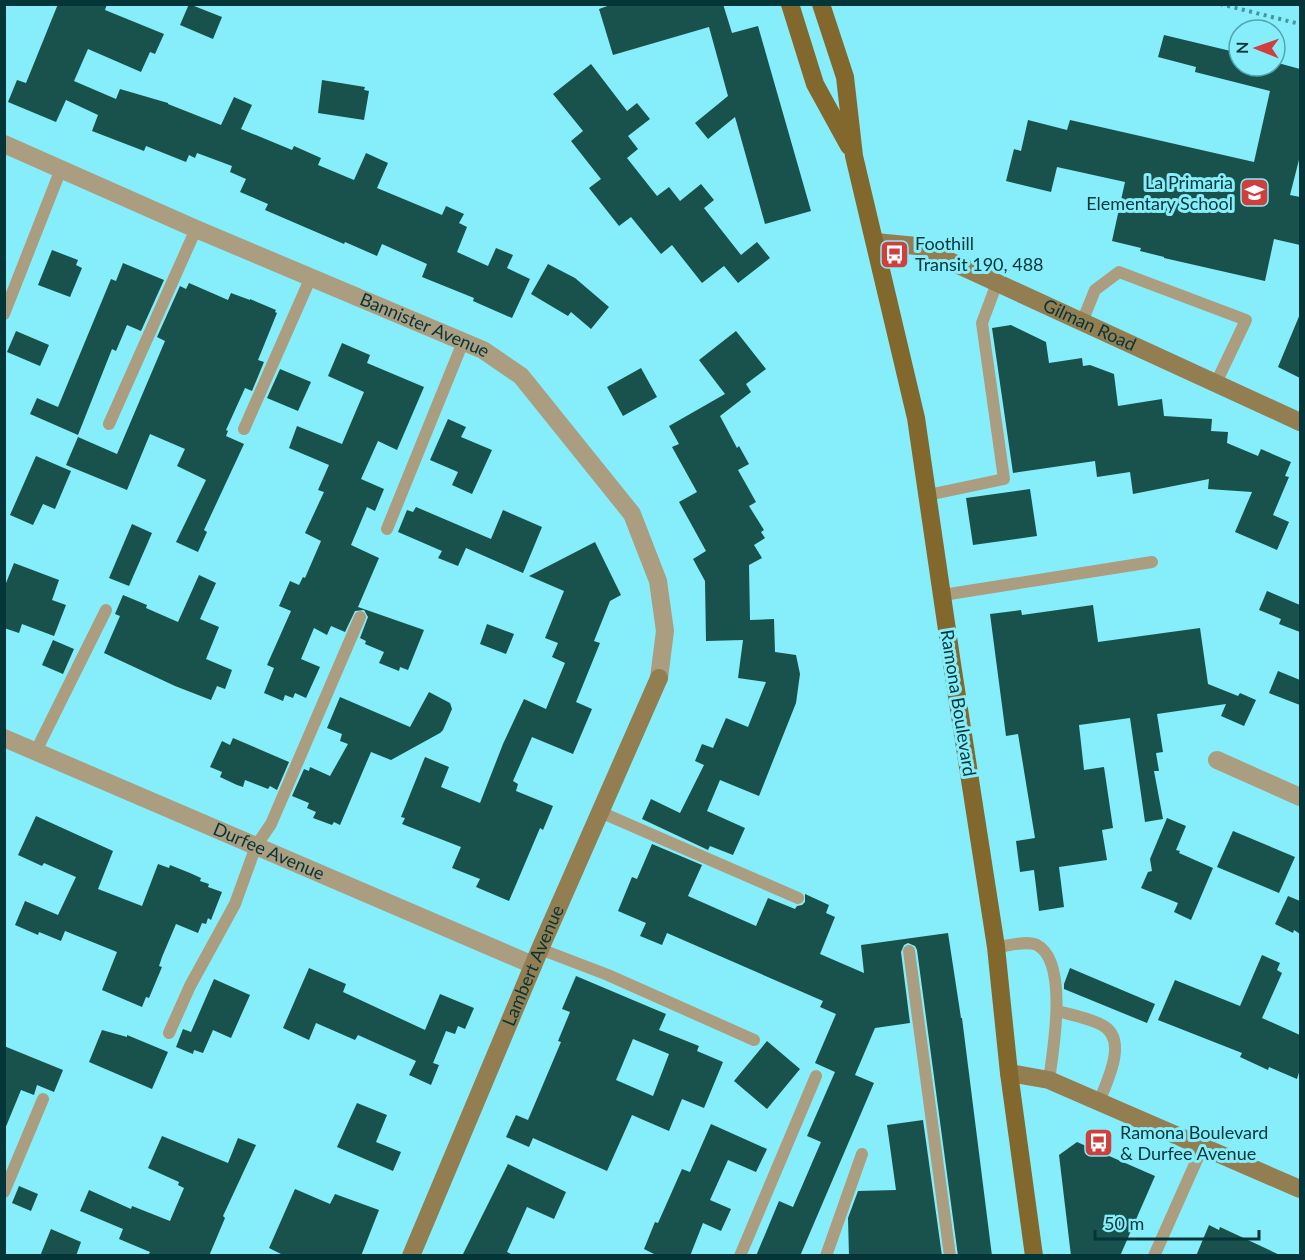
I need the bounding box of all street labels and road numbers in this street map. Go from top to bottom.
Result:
street label: Bannister Avenue [357,287,495,362]
street label: Gilman Road [1040,293,1140,355]
street label: Ramona Boulevard [937,628,981,778]
street label: Durfee Avenue [210,817,328,884]
street label: Lambert Avenue [497,901,568,1029]

